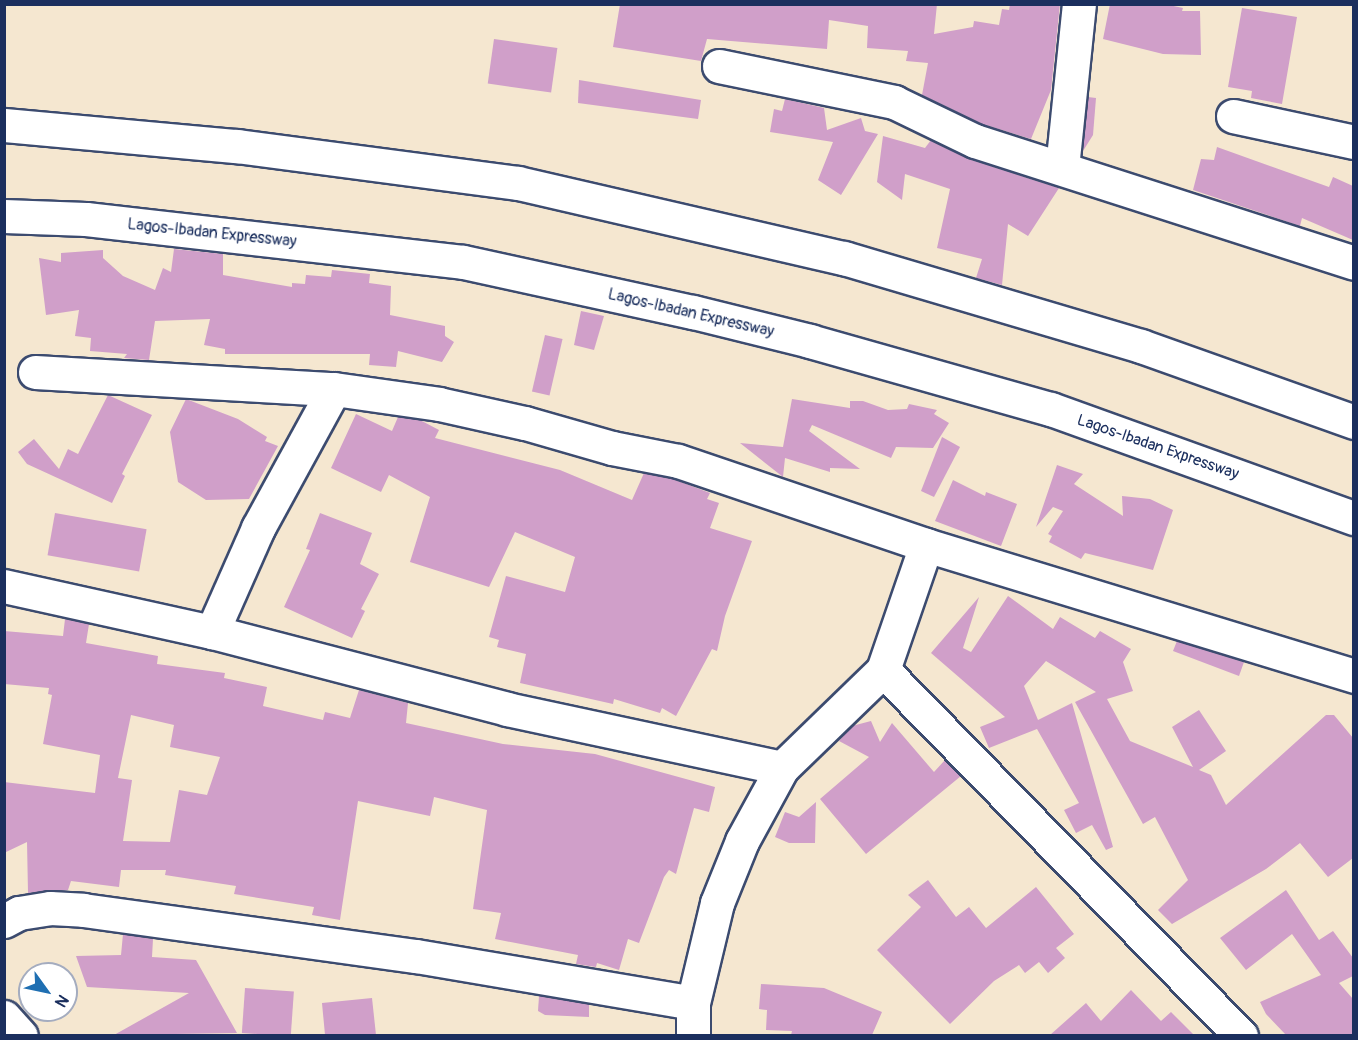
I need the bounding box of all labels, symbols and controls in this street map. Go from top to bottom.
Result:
street label: Lagos-Ibadan Expressway [126,215,298,251]
street label: Lagos-Ibadan Expressway [606,285,776,341]
street label: Lagos-Ibadan Expressway [1075,410,1241,484]
north arrow [18,962,78,1022]
text: N [50,991,73,1011]

